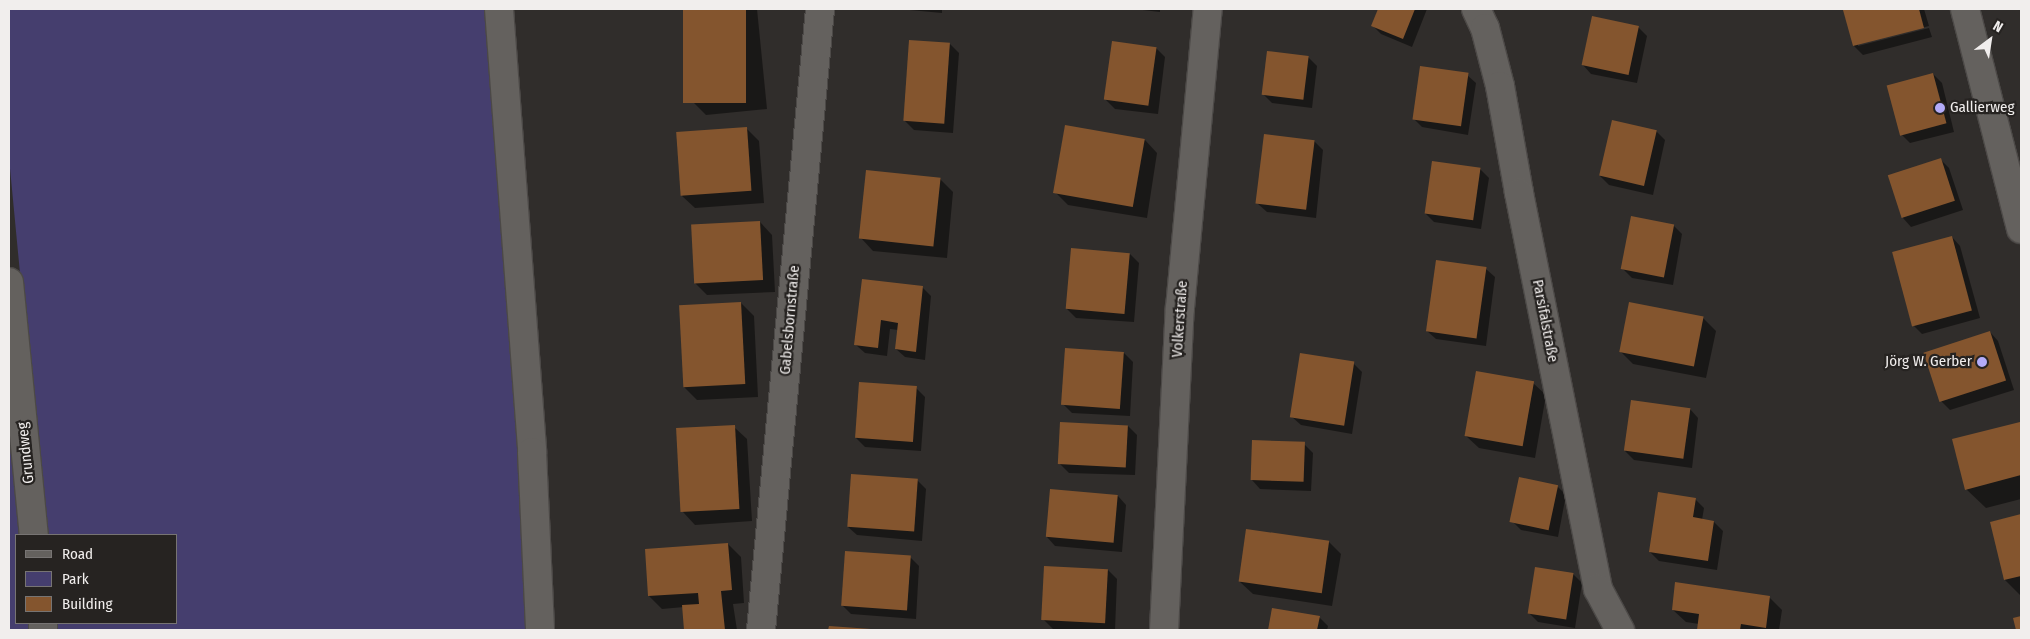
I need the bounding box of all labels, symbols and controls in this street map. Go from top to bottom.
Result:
north arrow [1965,15,2015,65]
text: N [1990,17,2006,36]
place label: Gallierweg [1950,99,2014,117]
marker: Gallierweg [1934,102,1946,114]
street label: Gabelsbornstraße [776,265,804,375]
street label: Parsifalstraße [1528,278,1562,364]
street label: Volkerstraße [1168,280,1192,358]
place label: Jörg W. Gerber [1885,353,1972,371]
marker: Jörg W. Gerber [1976,356,1988,368]
street label: Grundweg [14,421,38,485]
legend [15,534,178,624]
text: Road [62,545,93,563]
text: Park [62,570,89,588]
text: Building [62,595,113,613]

